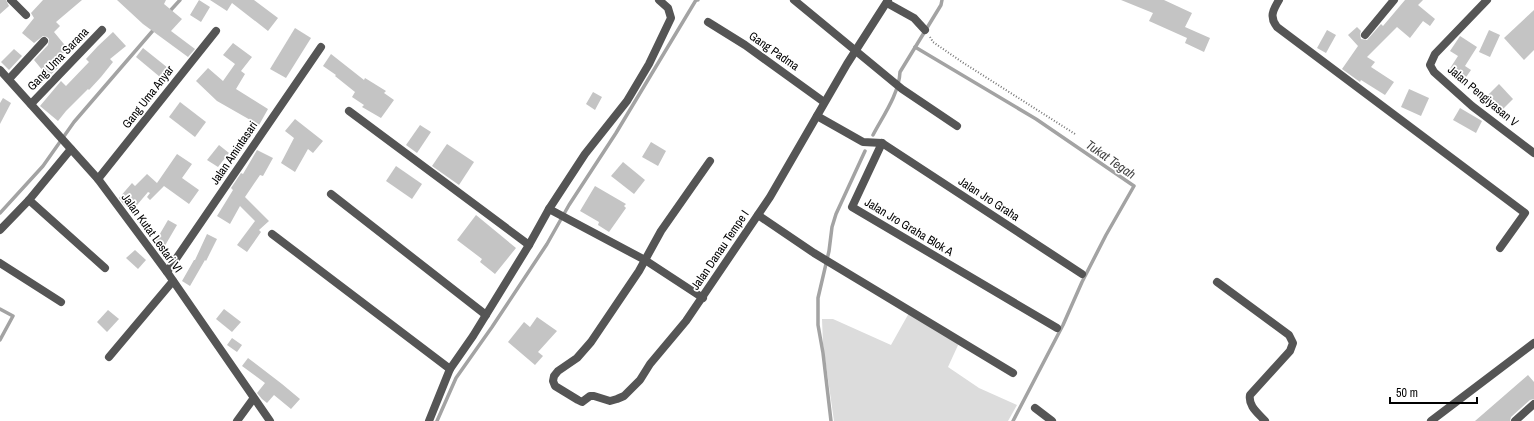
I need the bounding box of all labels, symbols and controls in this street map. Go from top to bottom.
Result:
street label: Gang Uma Sarana [24,24,93,94]
street label: Gang Padma [746,28,803,74]
street label: Gang Uma Anyar [118,62,178,132]
street label: Jalan Pengiyasan V [1444,62,1522,131]
street label: Jalan Amintasari [207,118,261,188]
water label: Tukat Tegah [1082,136,1139,183]
street label: Jalan Jro Graha [955,173,1023,225]
street label: Jalan Kutat Lestari VI [118,190,186,276]
street label: Jalan Jro Graha Blok A [862,194,957,260]
street label: Jalan Danau Tempe I [687,207,753,293]
scale bar [1390,379,1477,405]
text: 50 m [1396,385,1418,401]

